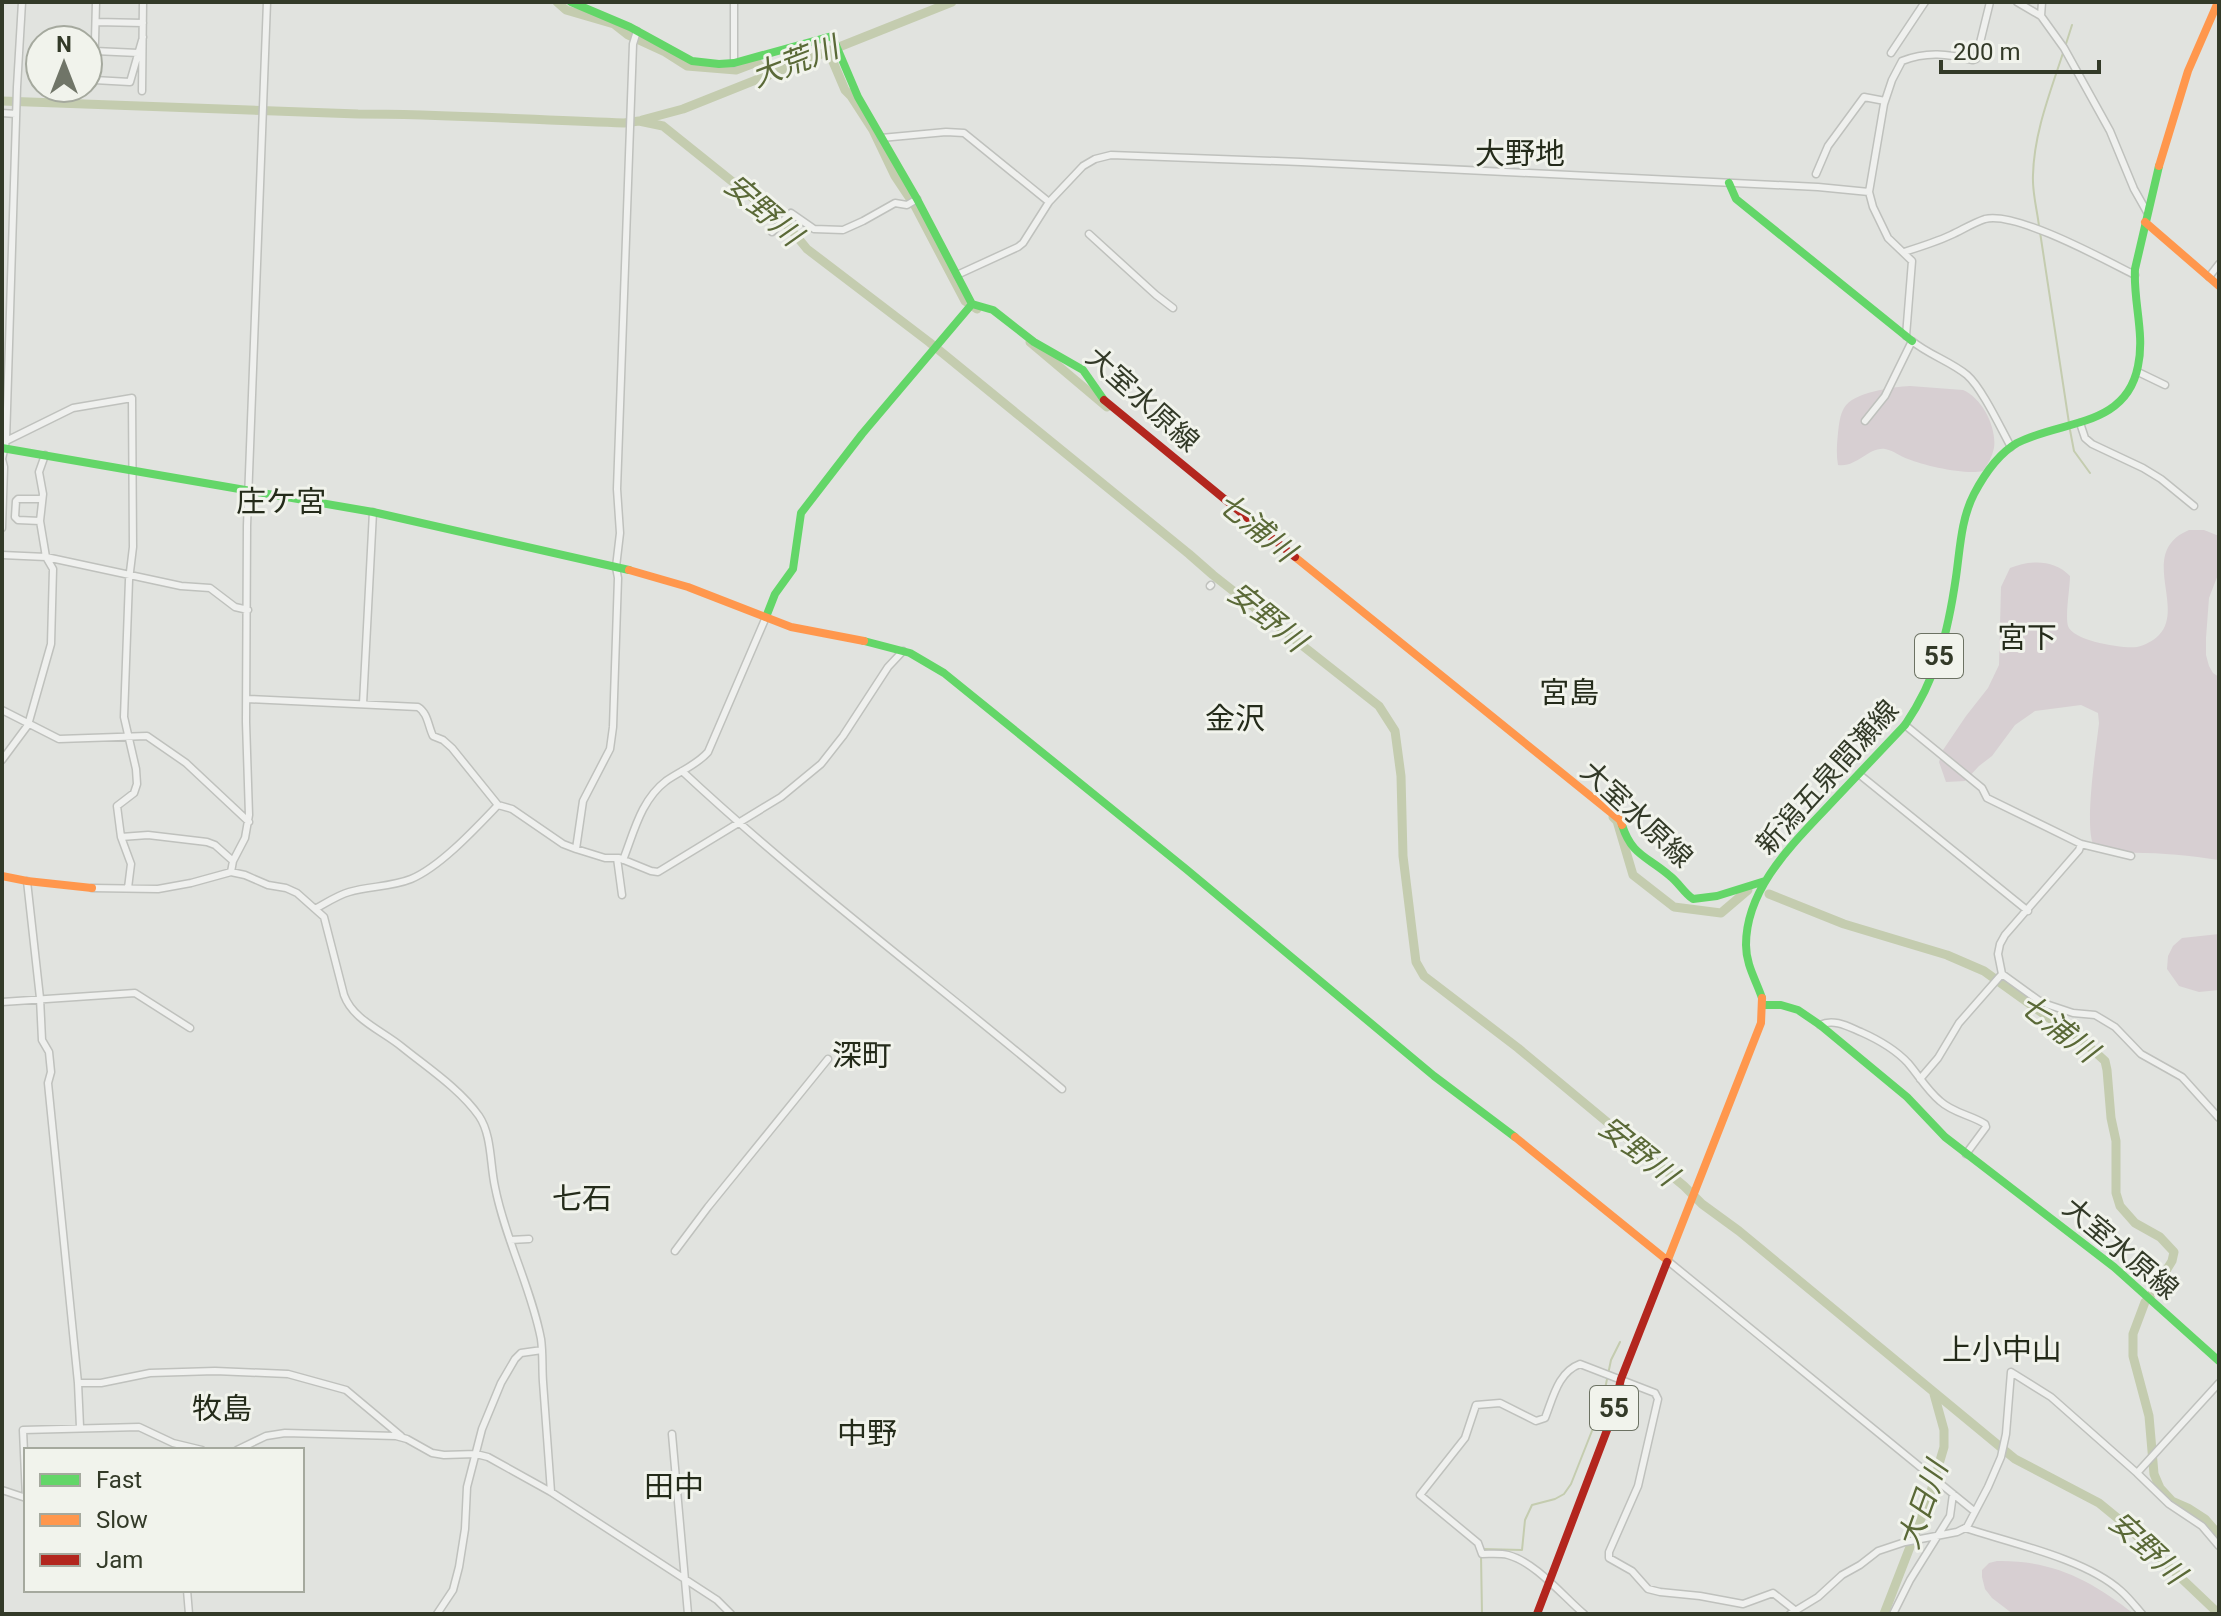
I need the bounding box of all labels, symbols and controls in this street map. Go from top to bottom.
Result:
north arrow [24,24,104,104]
scale bar [1941,24,2099,74]
water label: 大荒川 [747,28,846,94]
text: N [56,32,72,57]
text: 200 m [1953,38,2020,66]
district label: 大野地 [1475,136,1565,171]
water label: 安野川 [718,167,811,254]
street label: 大室水原線 [1080,340,1206,458]
district label: 庄ケ宮 [236,484,326,519]
water label: 七浦川 [1210,485,1305,570]
water label: 安野川 [1221,575,1316,660]
district label: 宮下 [1997,620,2057,655]
road number: 55 [1915,634,1963,678]
district label: 宮島 [1539,675,1599,710]
street label: 新潟五泉間瀬線 [1750,693,1905,861]
district label: 金沢 [1205,701,1265,736]
street label: 大室水原線 [1574,755,1699,874]
water label: 七浦川 [2012,986,2107,1071]
district label: 深町 [832,1038,892,1073]
water label: 安野川 [1592,1109,1687,1194]
district label: 七石 [552,1181,612,1216]
street label: 大室水原線 [2056,1191,2185,1306]
district label: 上小中山 [1942,1332,2062,1367]
road number: 55 [1590,1386,1638,1430]
district label: 牧島 [192,1391,252,1426]
district label: 中野 [837,1416,897,1451]
legend [24,1448,304,1592]
water label: 大日川 [1891,1454,1955,1553]
text: Fast [96,1466,142,1494]
district label: 田中 [644,1469,704,1504]
water label: 安野川 [2102,1504,2194,1593]
text: Slow [96,1506,148,1534]
text: Jam [96,1546,143,1574]

